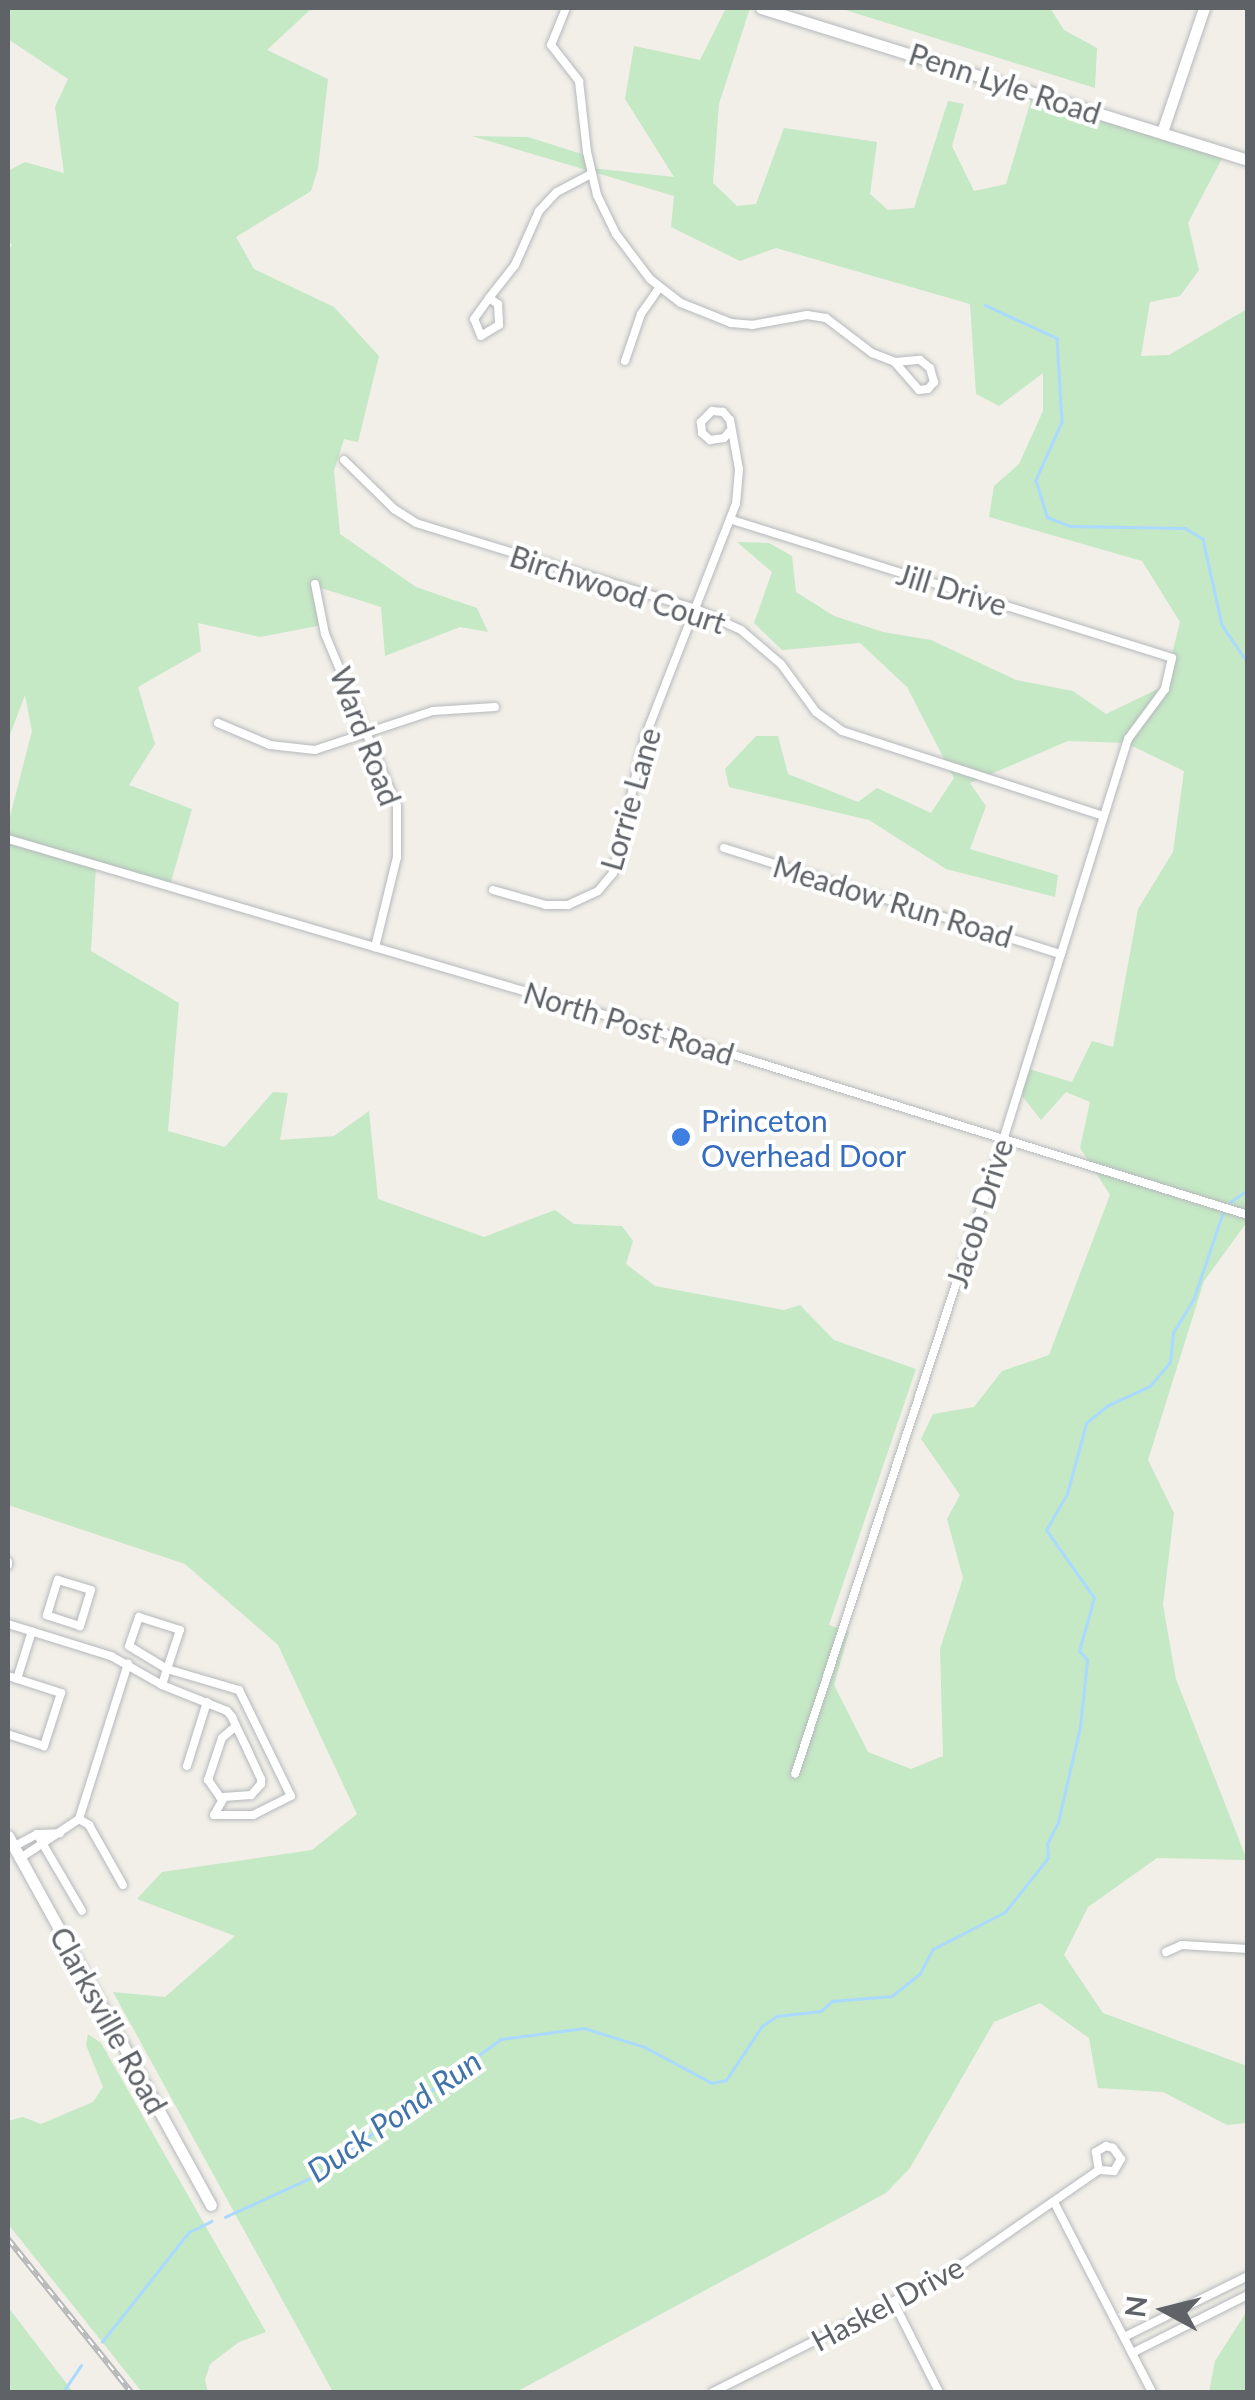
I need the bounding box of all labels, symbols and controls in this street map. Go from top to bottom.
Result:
street label: Penn Lyle Road [905,35,1105,131]
street label: Birchwood Court [506,537,730,641]
street label: Jill Drive [893,555,1011,623]
street label: Ward Road [323,662,409,810]
street label: Lorrie Lane [592,723,668,875]
street label: Meadow Run Road [769,847,1017,955]
street label: North Post Road [520,974,738,1072]
place label: Princeton Overhead Door [701,1102,906,1172]
marker: Princeton Overhead Door [670,1126,692,1148]
street label: Jacob Drive [938,1134,1020,1292]
street label: Clarksville Road [43,1920,175,2120]
water label: Duck Pond Run [300,2042,488,2190]
street label: Haskel Drive [805,2248,969,2358]
north arrow [1115,2260,1215,2360]
text: N [1117,2294,1153,2319]

